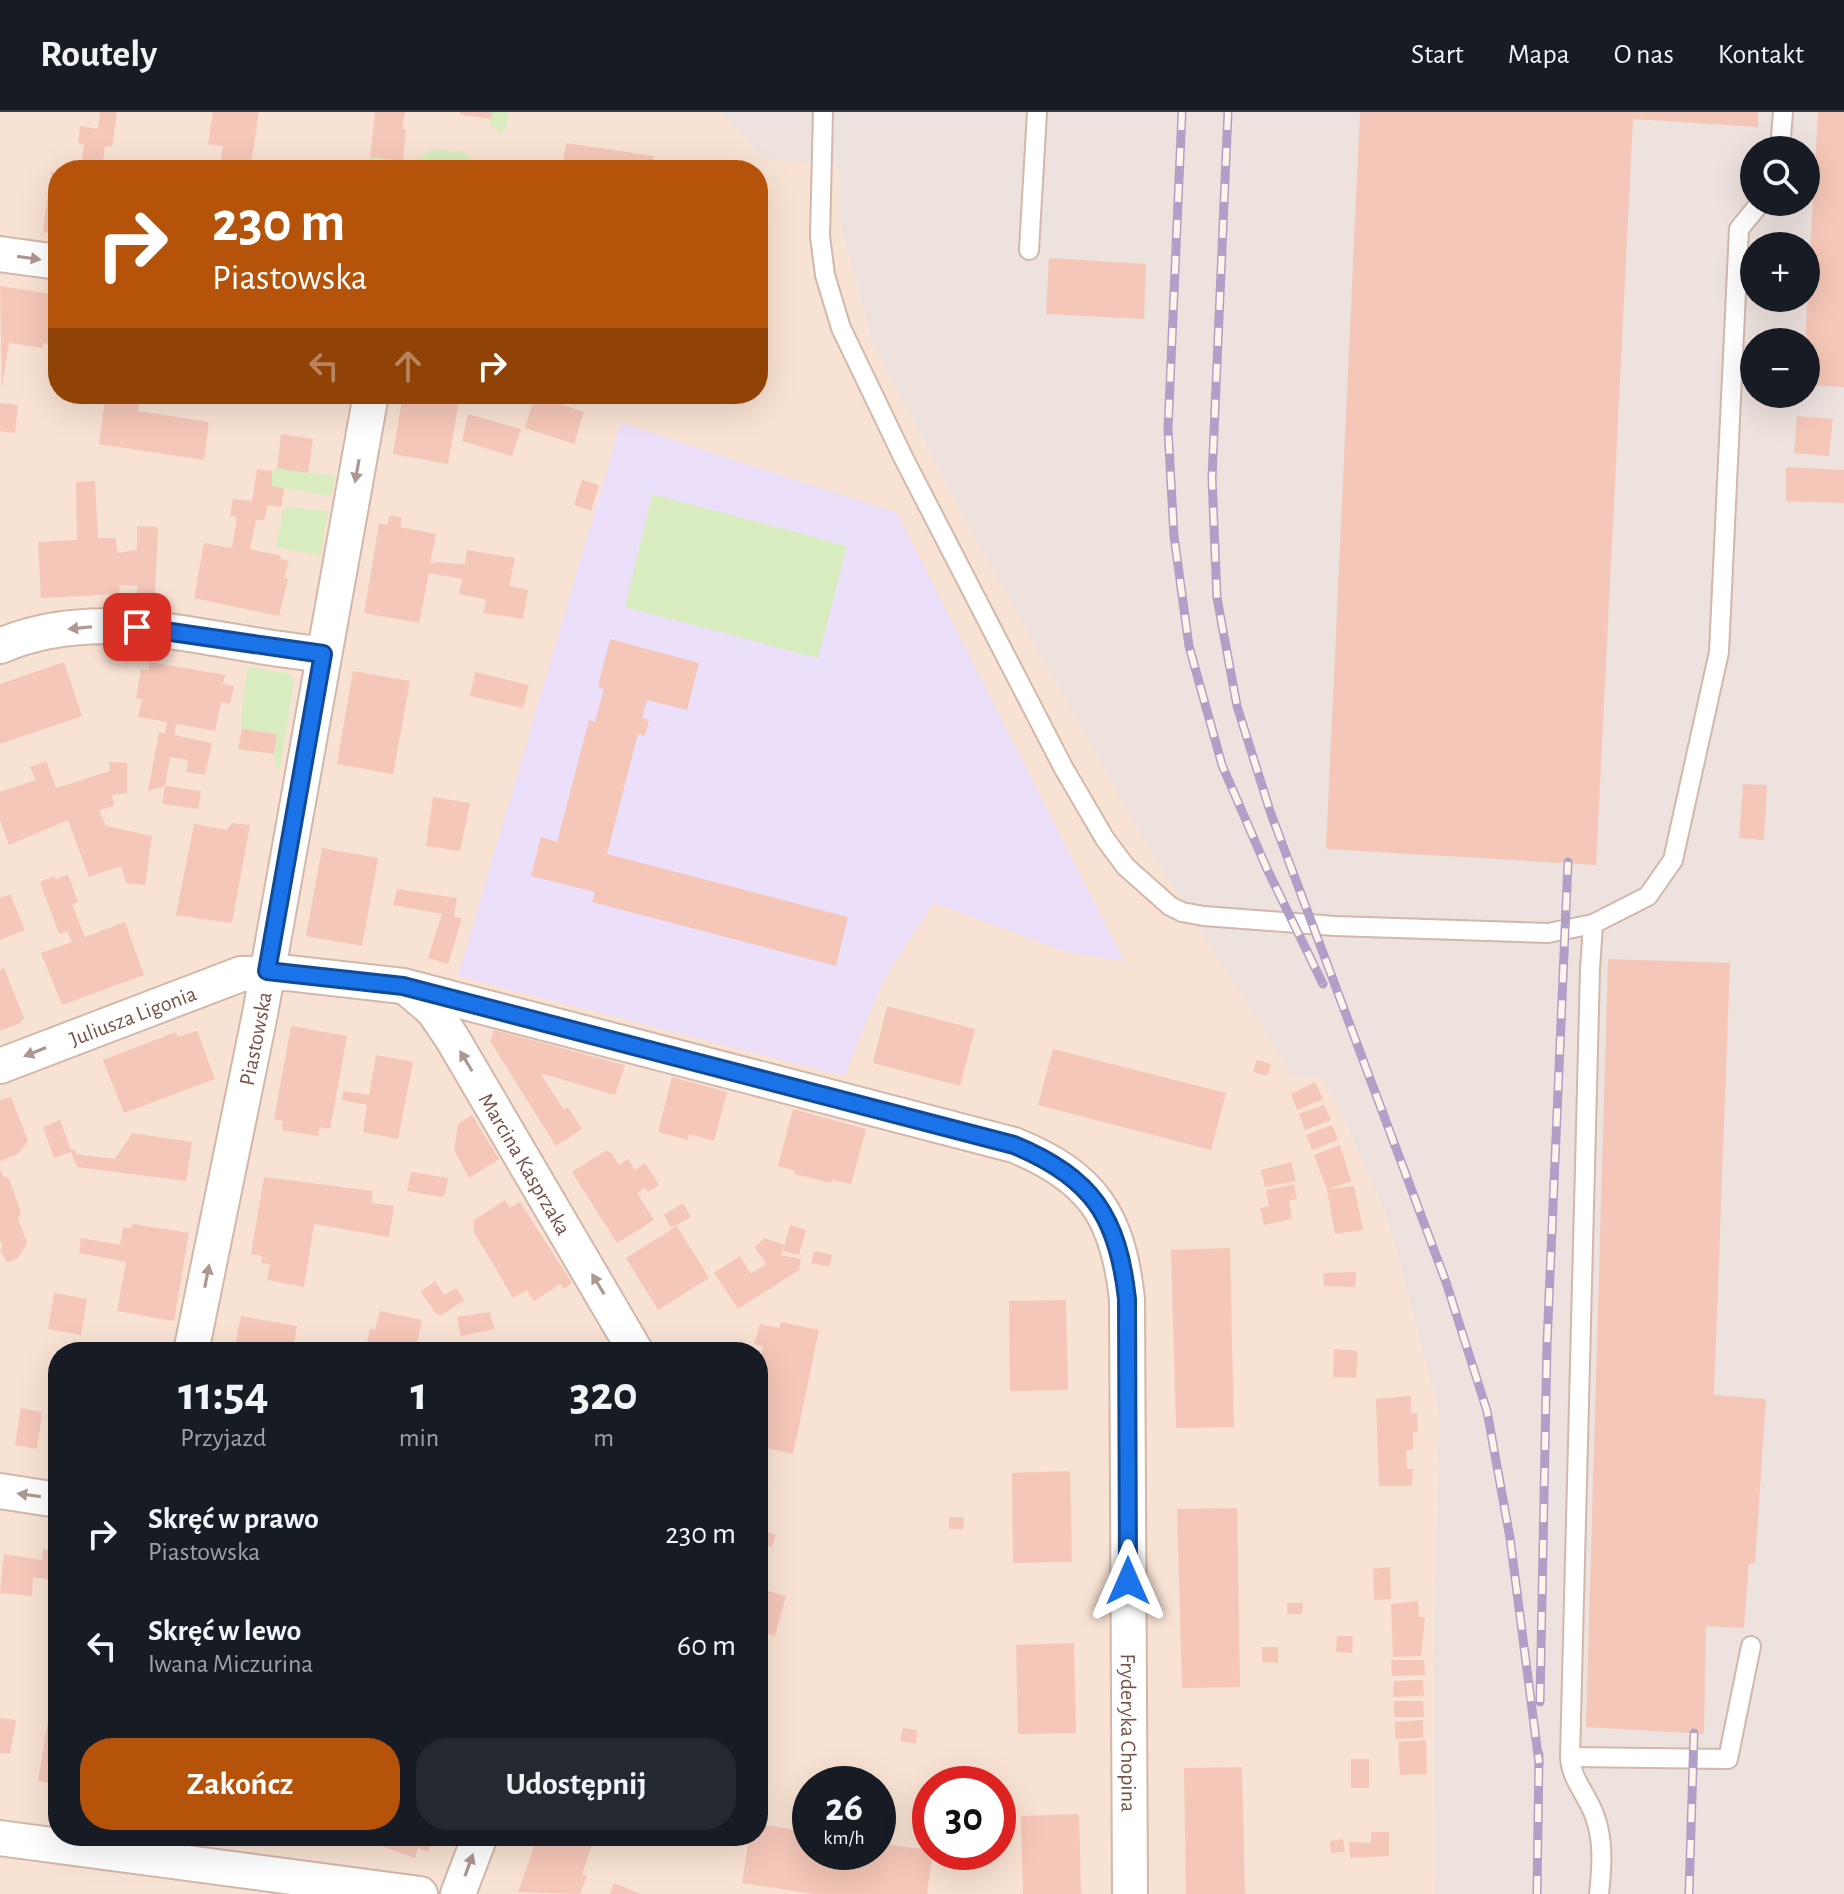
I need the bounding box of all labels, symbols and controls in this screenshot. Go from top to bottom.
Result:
text: Routely [40,36,157,74]
text: Start [1411,41,1464,69]
text: Mapa [1508,41,1570,69]
text: O nas [1614,41,1674,69]
text: Kontakt [1718,41,1804,69]
map controls [1740,136,1820,408]
button: search [1740,136,1820,216]
icon: right [80,192,184,296]
text: 230 m [212,195,345,251]
button: + [1740,232,1820,312]
one-way arrow [17,252,42,265]
text: Piastowska [212,260,367,296]
button: − [1740,328,1820,408]
icon: left [302,344,346,388]
icon: ahead [386,344,430,388]
icon: right [470,344,514,388]
one-way arrow [351,459,363,484]
pin [103,593,171,661]
icon: arrive [115,605,159,649]
one-way arrow [67,622,92,635]
street label: Juliusza Ligonia [67,982,199,1050]
street label: Piastowska [236,990,276,1087]
one-way arrow [23,1046,47,1059]
one-way arrow [459,1050,473,1072]
street label: Marcina Kasprzaka [475,1089,575,1239]
one-way arrow [201,1263,214,1288]
one-way arrow [591,1273,605,1295]
text: 11:54 [178,1371,269,1419]
text: 1 [410,1371,428,1419]
text: 320 [569,1371,638,1419]
text: Przyjazd [180,1425,266,1451]
text: min [399,1425,439,1451]
text: m [593,1425,614,1451]
one-way arrow [16,1488,41,1501]
text: Skręć w prawo [148,1504,319,1534]
icon: right [80,1512,124,1556]
text: 230 m [665,1519,736,1549]
text: Piastowska [148,1539,260,1565]
position arrow [1086,1539,1170,1623]
text: Skręć w lewo [148,1616,301,1646]
icon: left [80,1624,124,1668]
text: 60 m [677,1631,736,1661]
text: Iwana Miczurina [148,1651,313,1677]
street label: Fryderyka Chopina [1117,1653,1140,1812]
button: Zakończ [80,1738,400,1830]
button: Udostępnij [416,1738,736,1830]
speed limit sign: 30 [912,1766,1016,1870]
text: 26 [825,1788,863,1828]
text: km/h [823,1828,865,1848]
one-way arrow [463,1853,476,1877]

